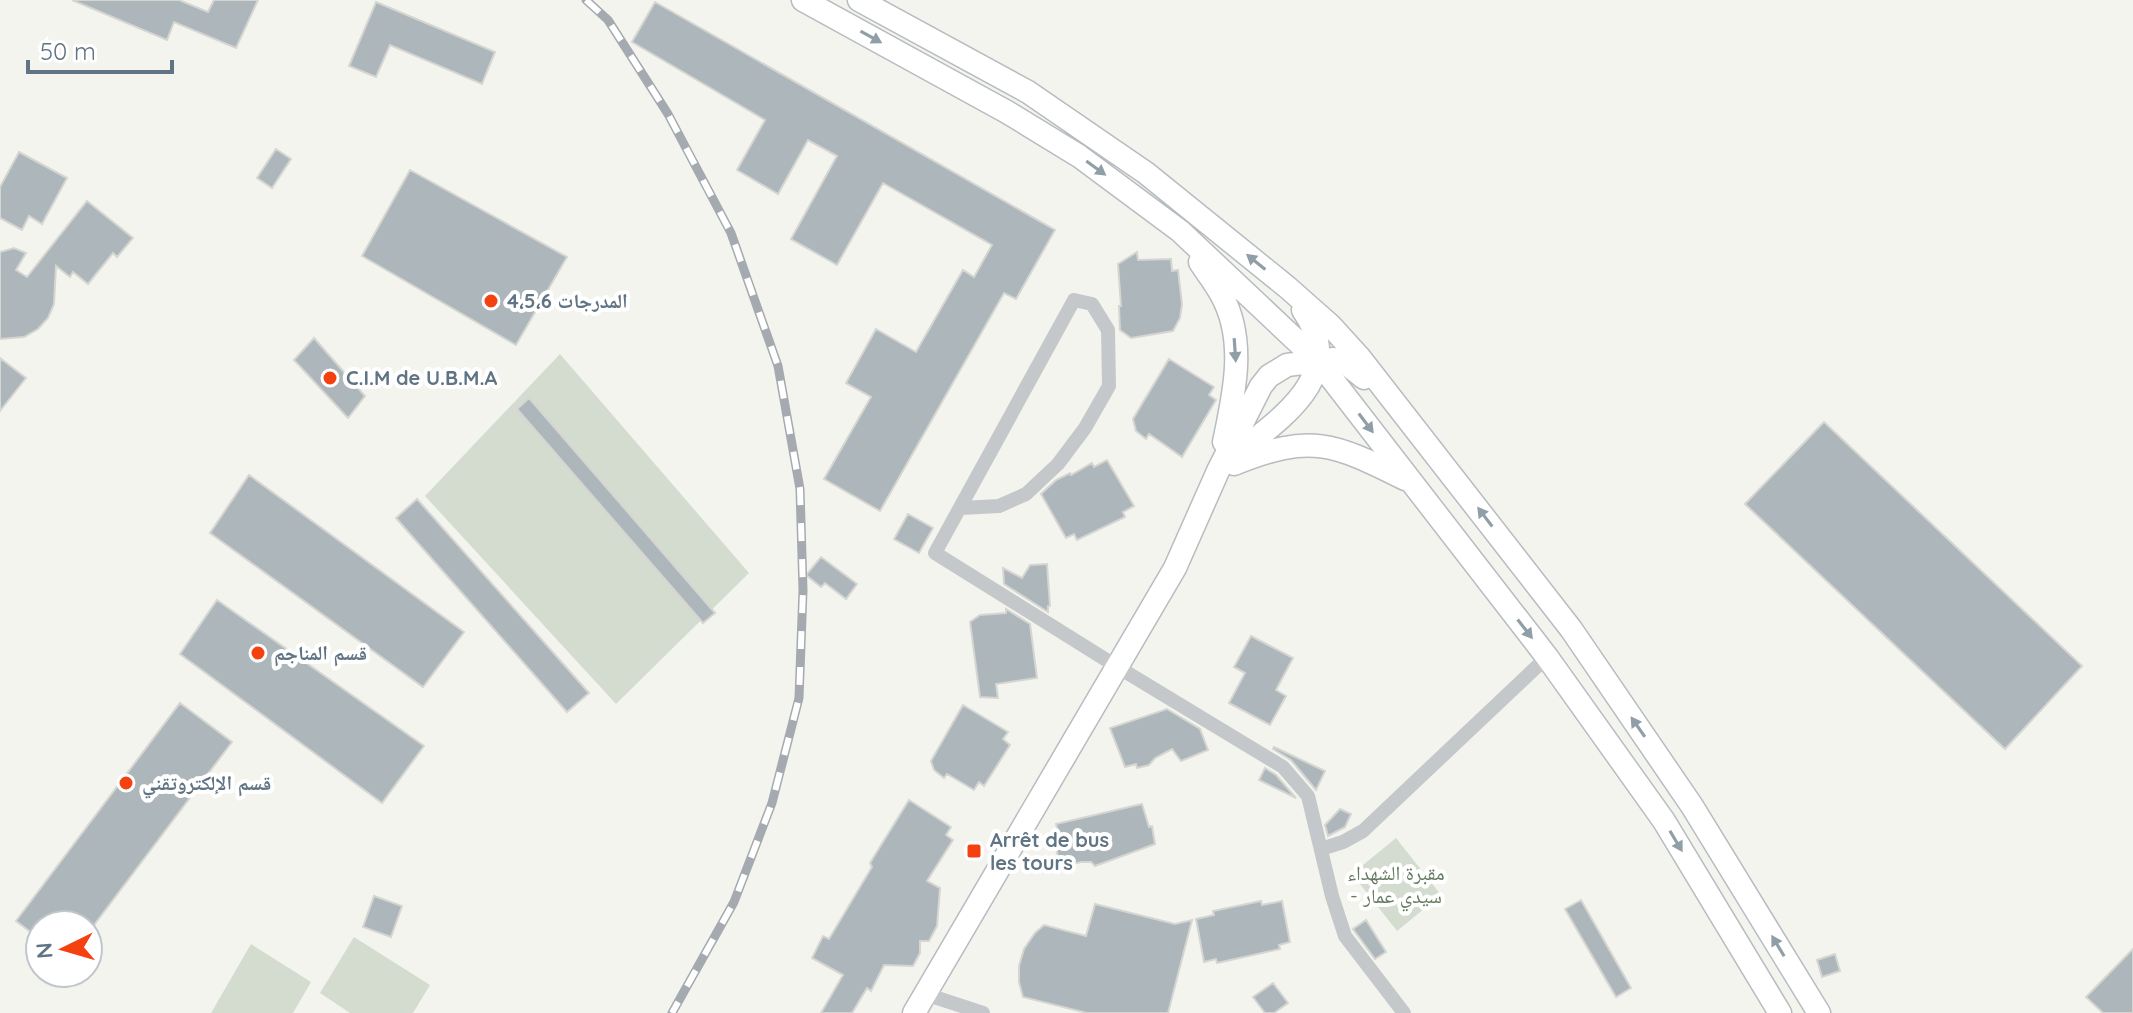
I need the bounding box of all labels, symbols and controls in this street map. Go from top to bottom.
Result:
scale bar [28,24,172,74]
one-way arrow [860,30,882,44]
text: 50 m [40,36,96,66]
one-way arrow [1085,160,1106,175]
one-way arrow [1246,254,1266,271]
place label: المدرجات 4،5،6 [507,288,628,313]
marker: المدرجات 4،5،6 [482,292,500,310]
one-way arrow [1229,338,1242,363]
place label: C.I.M de U.B.M.A [346,365,497,390]
marker: C.I.M de U.B.M.A [321,369,339,387]
one-way arrow [1357,413,1373,433]
one-way arrow [1477,507,1494,528]
one-way arrow [1516,619,1533,639]
place label: قسم المناجم [274,640,367,667]
marker: قسم المناجم [249,644,267,662]
one-way arrow [1631,717,1646,738]
place label: قسم الإلكتروتقني [142,770,271,799]
marker: قسم الإلكتروتقني [117,774,135,792]
place label: Arrêt de bus les tours [990,827,1109,875]
one-way arrow [1668,830,1682,852]
marker: Arrêt de bus les tours [965,842,983,860]
park label: مقبرة الشهداء - سيدي عمار [1347,860,1445,912]
north arrow [24,909,104,989]
one-way arrow [1771,935,1785,957]
text: N [29,941,59,960]

